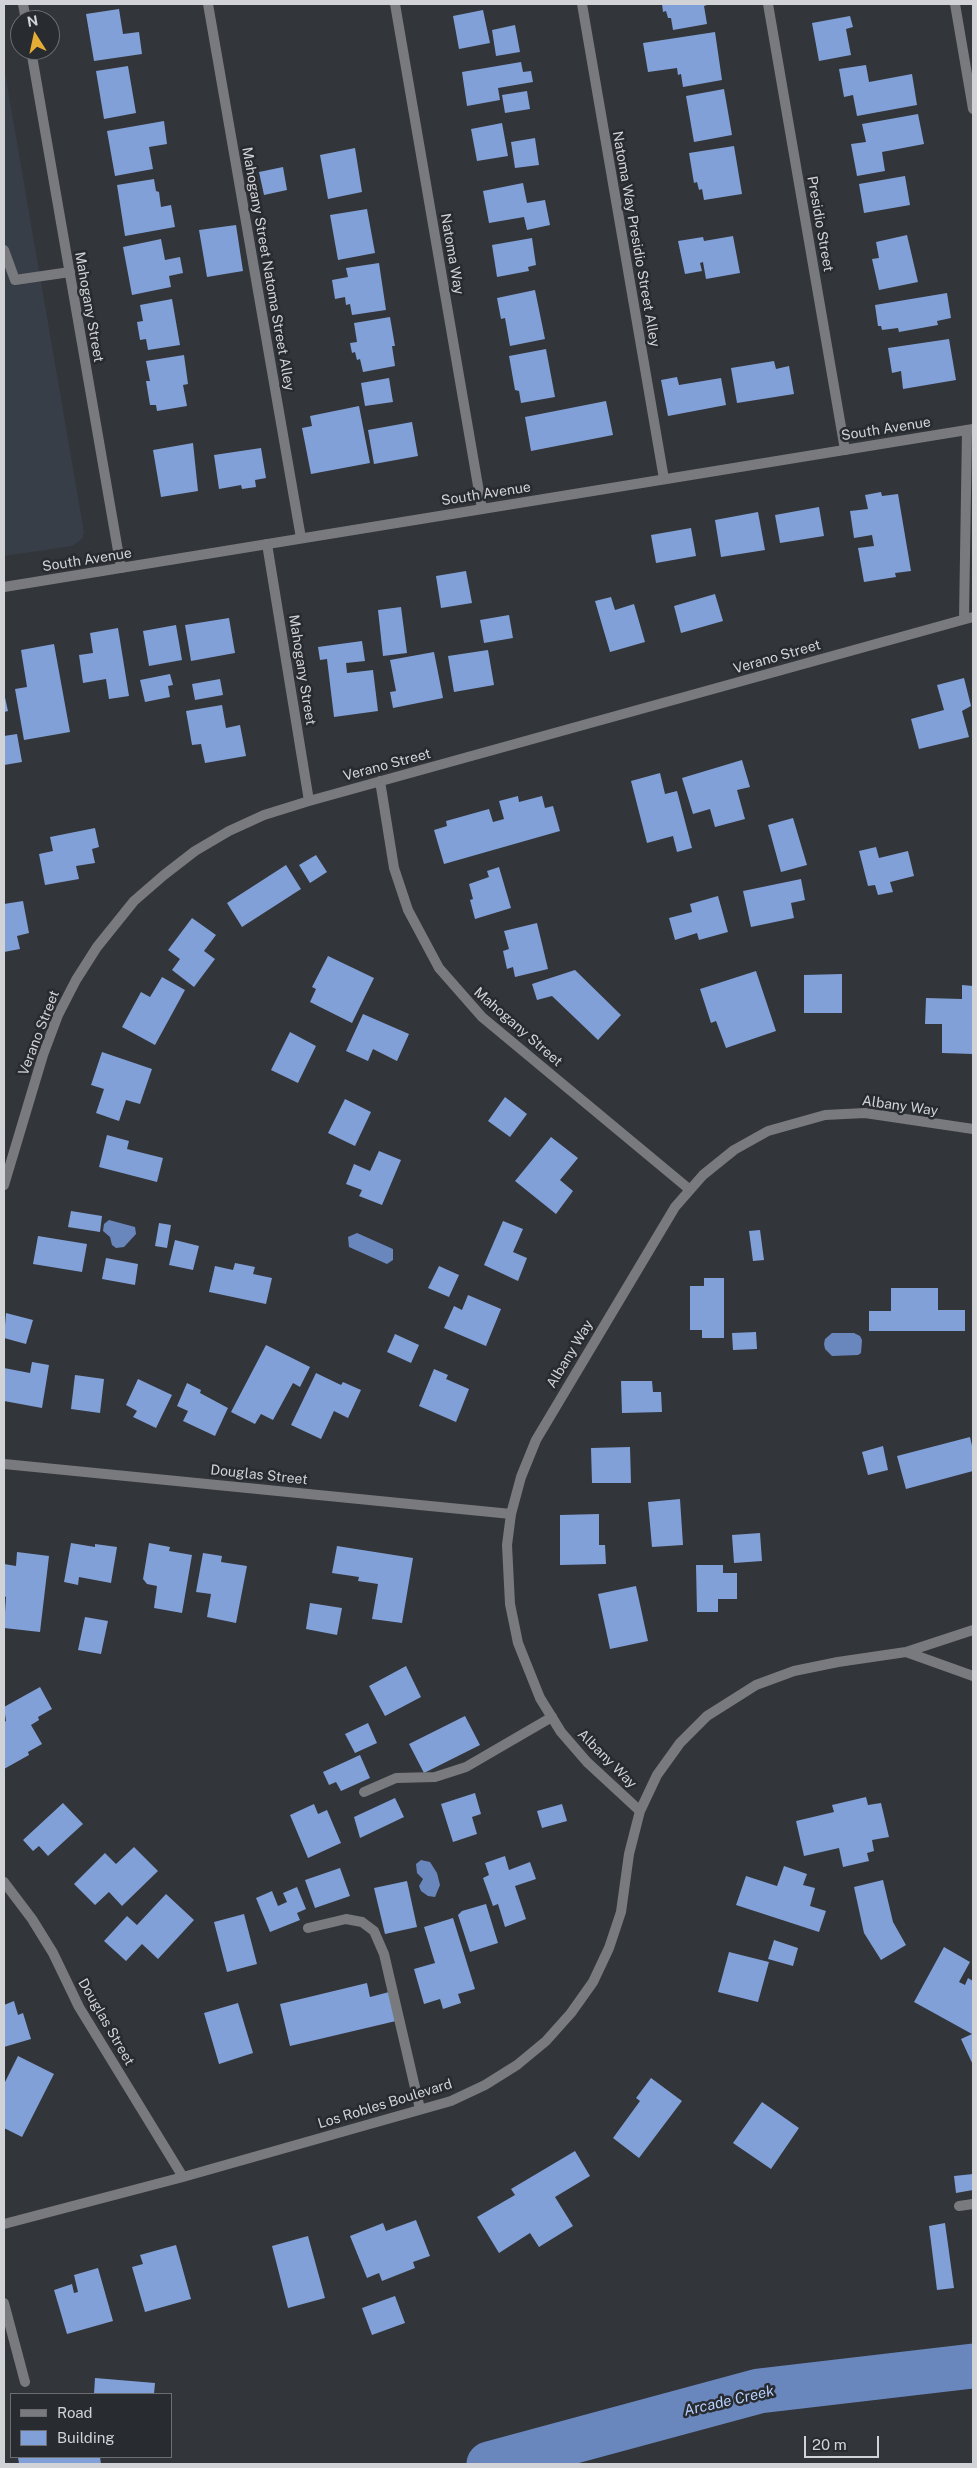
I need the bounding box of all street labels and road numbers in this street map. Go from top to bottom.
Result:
street label: Natoma Way Presidio Street Alley [609,130,663,348]
street label: Mahogany Street Natoma Street Alley [238,146,298,392]
street label: Presidio Street [803,175,837,273]
street label: Natoma Way [437,212,467,296]
street label: Mahogany Street [71,250,107,364]
street label: South Avenue [840,414,932,444]
street label: South Avenue [440,479,532,509]
street label: South Avenue [41,545,133,575]
street label: Mahogany Street [285,613,319,727]
street label: Verano Street [731,637,823,677]
street label: Verano Street [341,745,433,785]
street label: Mahogany Street [470,984,566,1070]
street label: Verano Street [15,988,63,1078]
street label: Albany Way [861,1092,939,1120]
street label: Albany Way [543,1317,597,1391]
street label: Douglas Street [210,1462,308,1488]
street label: Albany Way [574,1726,640,1792]
street label: Douglas Street [74,1976,138,2068]
street label: Los Robles Boulevard [316,2076,454,2132]

